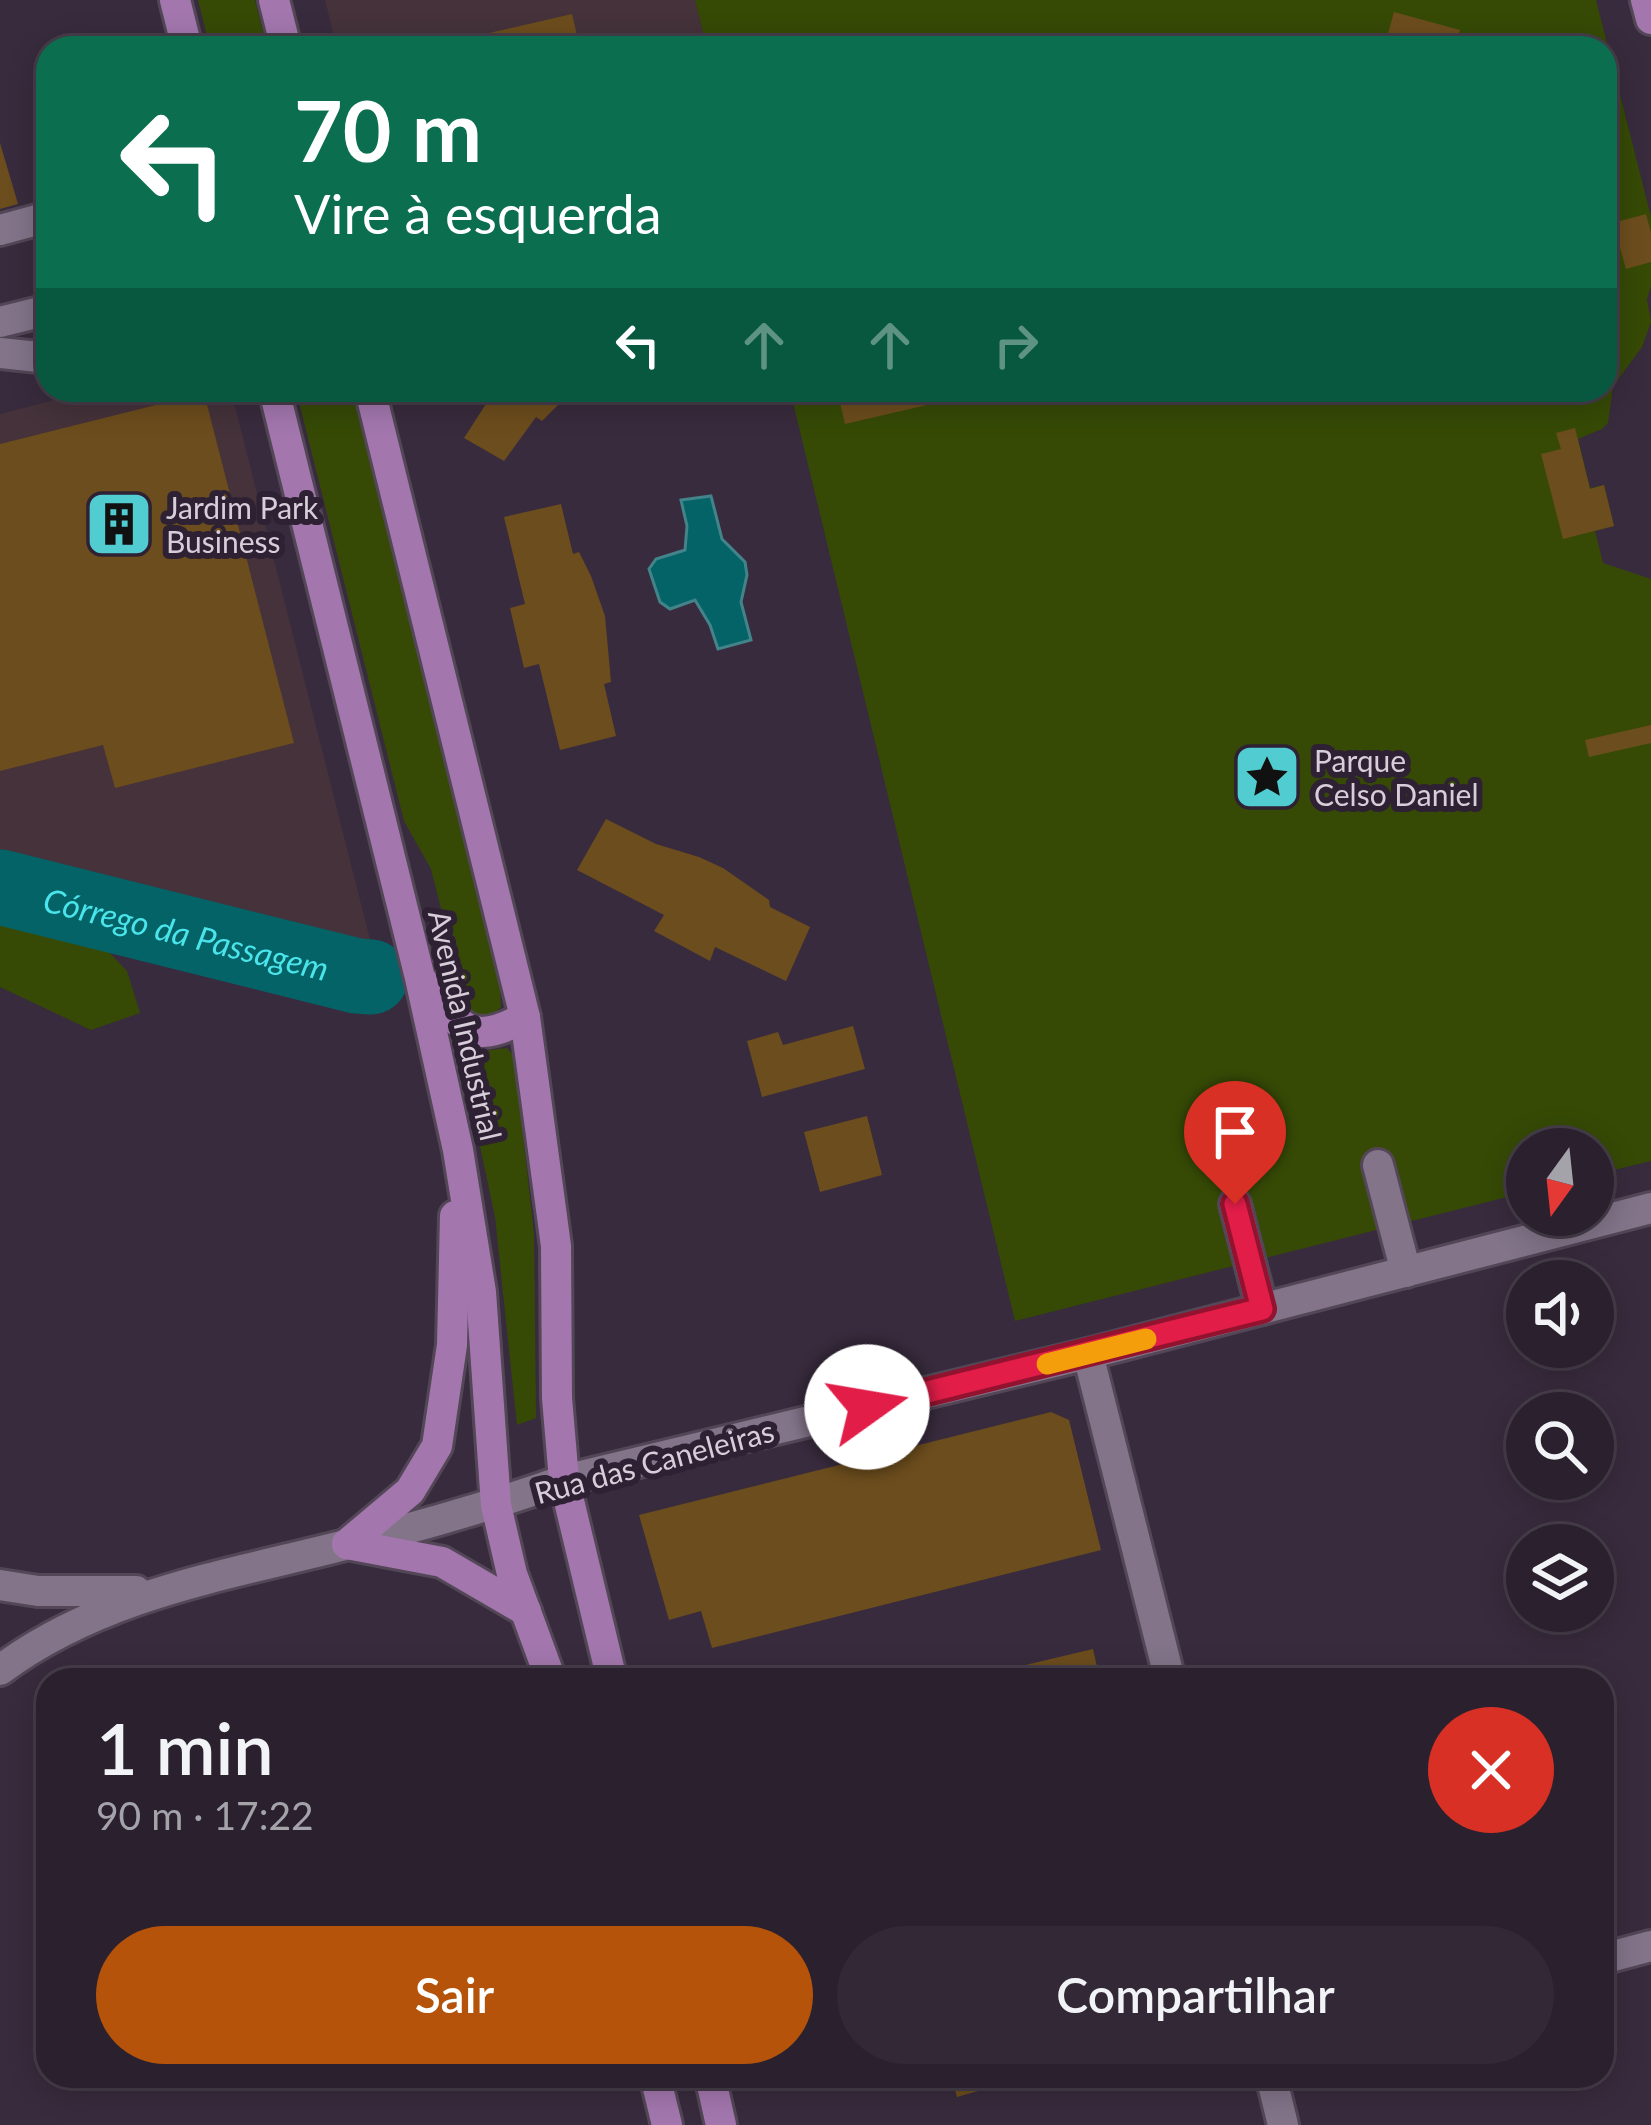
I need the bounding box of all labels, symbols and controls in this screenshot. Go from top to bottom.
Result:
text: 70 m [294,79,482,180]
icon: left [96,84,252,240]
text: Vire à esquerda [294,181,662,246]
icon: left [605,312,671,378]
icon: ahead [731,312,797,378]
icon: ahead [857,312,923,378]
icon: right [983,312,1049,378]
building icon: Jardim Park Business [84,489,154,559]
place label: Jardim Park Business [166,489,319,559]
place icon: Parque Celso Daniel [1232,742,1302,812]
place label: Parque Celso Daniel [1314,742,1479,812]
water label: Córrego da Passagem [40,879,333,988]
street label: Avenida Industrial [422,906,510,1144]
pin [1184,1081,1286,1204]
icon: arrive [1202,1099,1268,1165]
north arrow [1506,1128,1614,1236]
map controls [1506,1128,1614,1632]
button: sound [1506,1260,1614,1368]
position arrow [804,1344,930,1470]
button: search [1506,1392,1614,1500]
street label: Rua das Caneleiras [530,1412,778,1510]
button: layers [1506,1524,1614,1632]
text: 1 min [96,1704,274,1790]
button: close [1428,1707,1554,1833]
text: 90 m · 17:22 [96,1792,314,1838]
button: Sair [96,1926,813,2064]
button: Compartilhar [837,1926,1554,2064]

